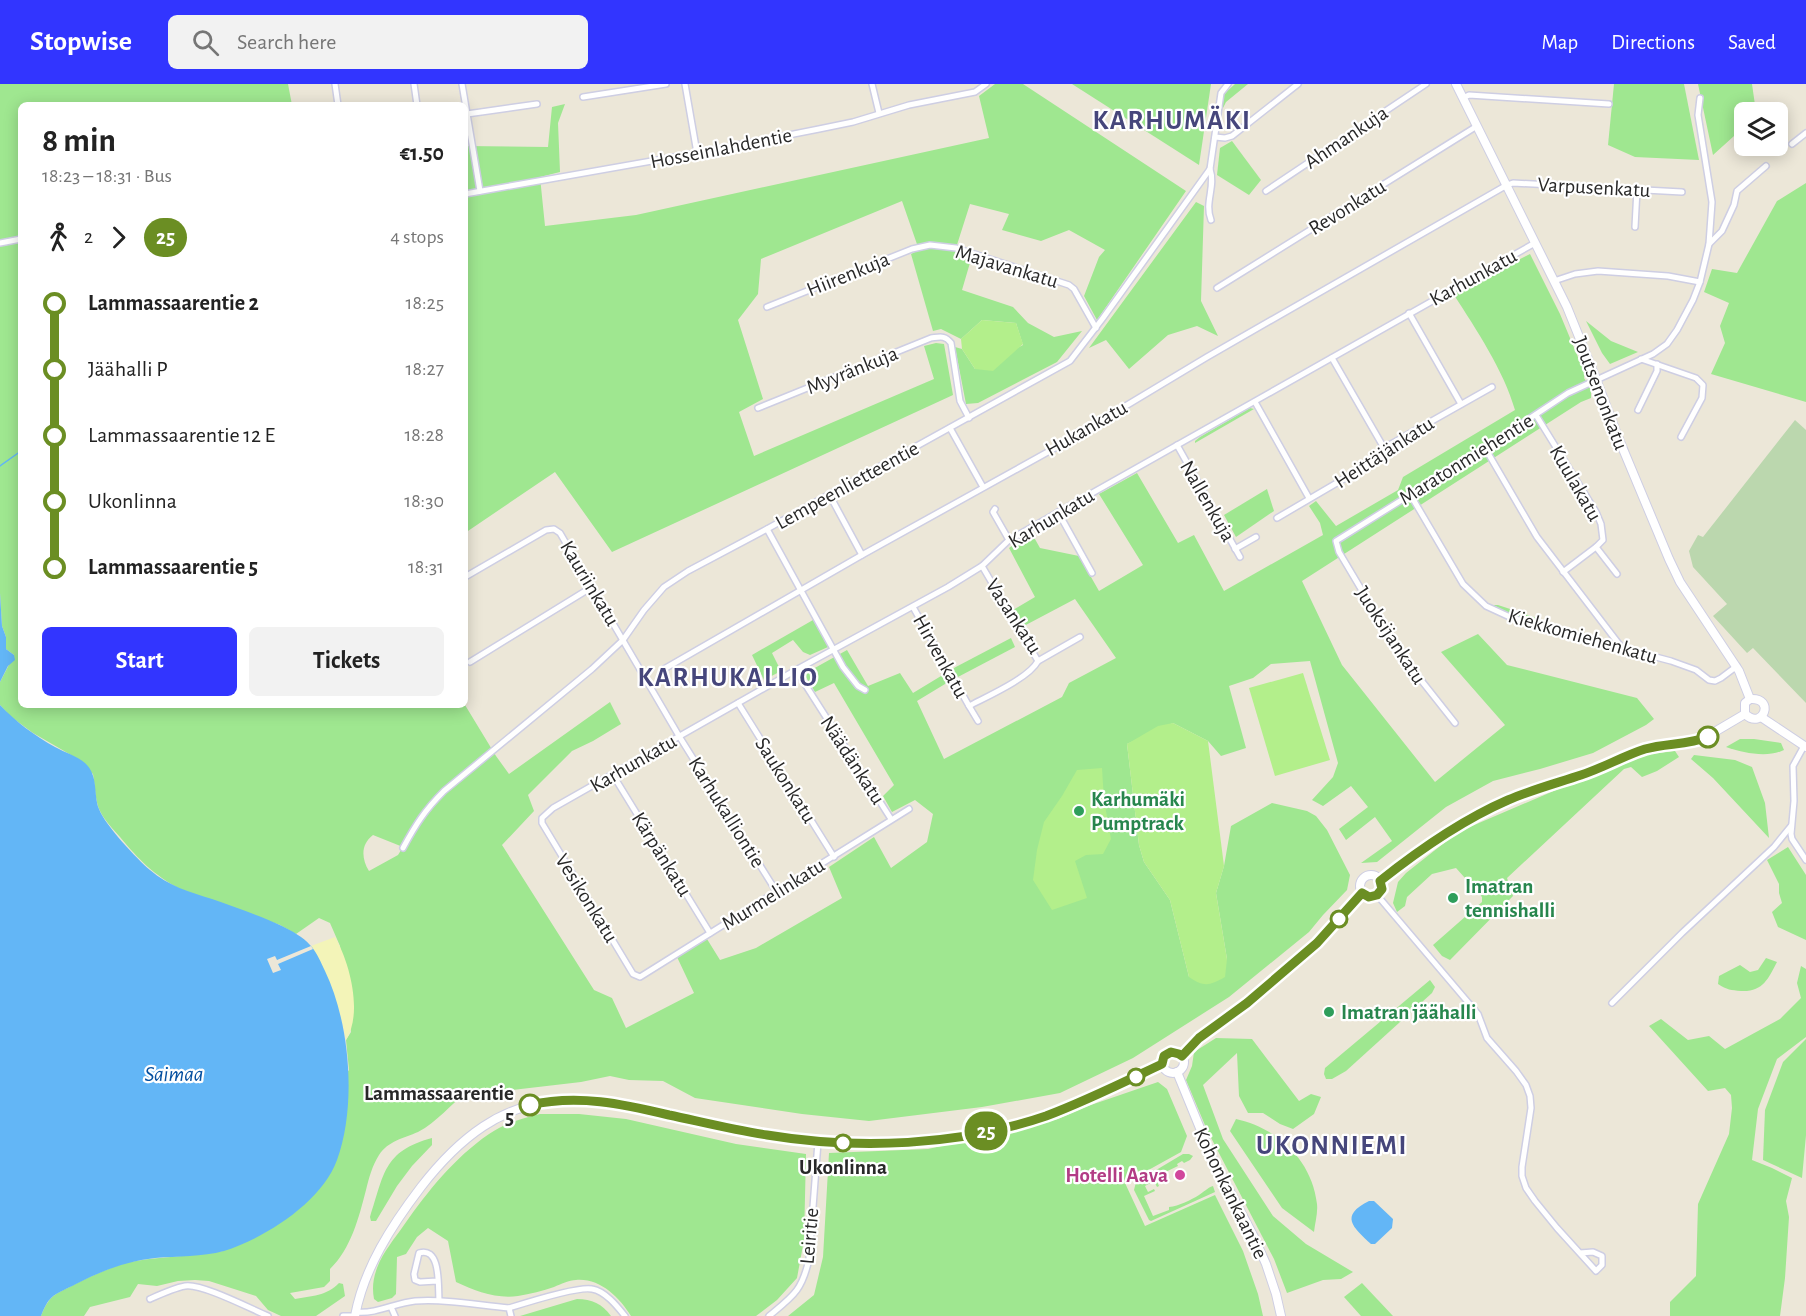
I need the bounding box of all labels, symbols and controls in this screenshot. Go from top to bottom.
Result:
search box [168,15,588,69]
icon: search [189,26,222,59]
text: Stopwise [30,28,132,56]
text: Search here [237,31,337,53]
text: Map [1542,32,1578,53]
text: Directions [1611,32,1695,53]
text: Saved [1728,32,1776,53]
street label: Ahmankuja [1301,102,1392,173]
map controls [1734,102,1788,156]
button: layers [1734,102,1788,156]
district label: KARHUMÄKI [1093,105,1251,134]
street label: Hosseinlahdentie [648,124,794,173]
text: 8 min [42,125,116,158]
text: €1.50 [400,142,444,164]
text: 18:23 – 18:31 · Bus [42,166,172,186]
street label: Varpusenkatu [1537,174,1651,201]
street label: Revonkatu [1305,175,1390,239]
icon: walk [42,221,75,254]
icon: forward [102,221,135,254]
text: 2 [84,227,93,247]
text: 25 [156,227,175,248]
text: 4 stops [390,227,444,247]
street label: Majavankatu [953,241,1061,292]
street label: Karhunkatu [1426,245,1521,310]
street label: Hiirenkuja [804,248,893,301]
text: Lammassaarentie 2 [88,292,259,314]
text: 18:25 [406,293,444,313]
street label: Joutsenonkatu [1569,334,1632,453]
street label: Myyränkuja [803,343,901,398]
text: Jäähalli P [88,358,168,380]
text: 18:27 [406,359,444,379]
street label: Hukankatu [1042,397,1131,460]
street label: Maratonmiehentie [1396,410,1537,509]
street label: Heittäjänkatu [1331,412,1438,492]
text: Lammassaarentie 12 E [88,424,275,446]
text: 18:28 [404,425,444,445]
street label: Lempeenlietteentie [772,437,923,534]
street label: Kuulakatu [1546,442,1606,525]
street label: Nallenkuja [1176,457,1239,546]
street label: Karhunkatu [1005,485,1098,552]
text: Ukonlinna [88,490,177,512]
text: 18:30 [404,491,444,511]
street label: Kauriinkatu [556,537,623,630]
text: Lammassaarentie 5 [88,556,258,578]
text: 18:31 [408,557,444,577]
street label: Vasankatu [982,575,1046,658]
street label: Juoksijankatu [1351,583,1430,688]
street label: Kiekkomiehenkatu [1506,605,1660,668]
street label: Hirvenkatu [909,611,972,702]
button: Start [42,627,237,696]
button: Tickets [249,627,444,696]
district label: KARHUKALLIO [638,664,818,691]
street label: Näädänkatu [816,712,889,808]
unlabelled marker [1697,726,1719,748]
street label: Karhunkatu [586,730,680,797]
street label: Saukonkatu [751,734,820,827]
street label: Karhukalliontie [684,753,769,871]
place label: Karhumäki Pumptrack [1091,789,1185,834]
marker: Karhumäki Pumptrack [1072,804,1086,818]
street label: Kärpänkatu [628,808,696,900]
street label: Vesikonkatu [551,850,622,946]
street label: Murmelinkatu [718,854,829,934]
place label: Imatran tennishalli [1465,876,1555,921]
marker: Imatran tennishalli [1446,891,1460,905]
unlabelled marker [1330,910,1348,928]
place label: Imatran jäähalli [1341,1002,1477,1023]
marker: Imatran jäähalli [1322,1005,1336,1019]
water label: Saimaa [144,1063,204,1085]
unlabelled marker [1127,1068,1145,1086]
place label: Lammassaarentie 5 [364,1083,514,1128]
marker: Lammassaarentie 5 [519,1094,541,1116]
line badge: 25 [959,1112,1013,1150]
text: 25 [977,1121,995,1142]
street label: Kohonkankaantie [1190,1124,1271,1262]
district label: UKONNIEMI [1256,1132,1408,1159]
marker: Ukonlinna [834,1134,852,1152]
place label: Ukonlinna [799,1157,887,1178]
place label: Hotelli Aava [1065,1165,1168,1186]
marker: Hotelli Aava [1173,1168,1187,1182]
street label: Leiritie [797,1207,822,1265]

